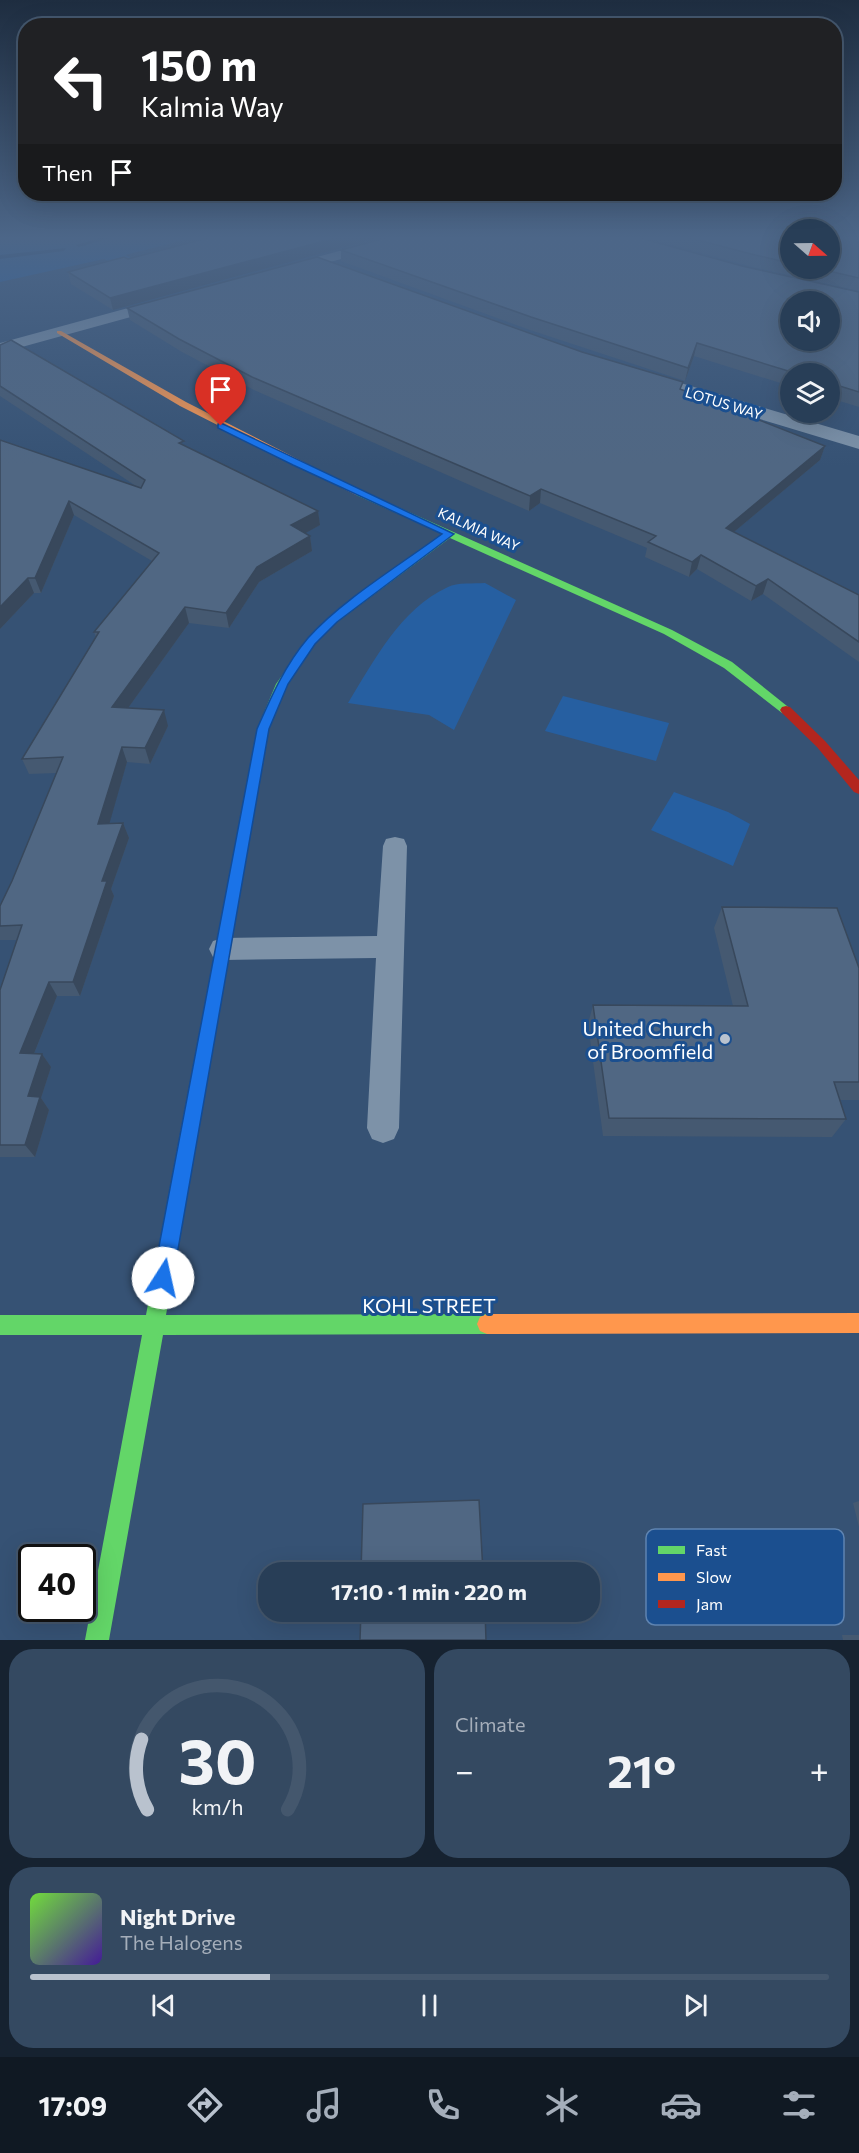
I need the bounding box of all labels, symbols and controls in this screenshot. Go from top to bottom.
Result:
text: 150 m [141,38,257,90]
icon: left [42,42,120,120]
text: Kalmia Way [141,90,284,123]
icon: arrive [105,156,138,189]
text: Then [42,159,93,186]
north arrow [780,219,840,279]
map controls [780,219,840,423]
button: sound [780,291,840,351]
button: layers [780,363,840,423]
pin [195,364,246,426]
icon: arrive [204,373,237,406]
street label: LOTUS WAY [683,383,765,423]
street label: KALMIA WAY [436,503,522,555]
place label: United Church of Broomfield [582,1016,713,1063]
marker: United Church of Broomfield [718,1032,732,1046]
position arrow [131,1246,195,1310]
street label: KOHL STREET [362,1293,496,1317]
legend [646,1529,844,1625]
text: Fast [696,1540,727,1559]
speed limit sign: 40 [18,1544,96,1622]
text: Slow [696,1567,732,1586]
text: 17:10 · 1 min · 220 m [331,1578,527,1605]
text: Jam [696,1594,723,1613]
text: Climate [455,1712,525,1736]
text: 30 [178,1721,256,1797]
text: 21° [607,1742,676,1797]
text: − [455,1749,474,1790]
text: + [810,1749,829,1790]
text: km/h [191,1794,243,1820]
text: Night Drive [120,1903,235,1930]
text: The Halogens [120,1930,243,1954]
icon: previous [147,1989,180,2022]
icon: pause [413,1989,446,2022]
icon: next [679,1989,712,2022]
icon: directions [184,2084,226,2126]
icon: music [303,2084,345,2126]
icon: phone [422,2084,464,2126]
icon: climate [541,2084,583,2126]
icon: car [660,2084,702,2126]
icon: filters [778,2084,820,2126]
text: 17:09 [38,2089,107,2122]

